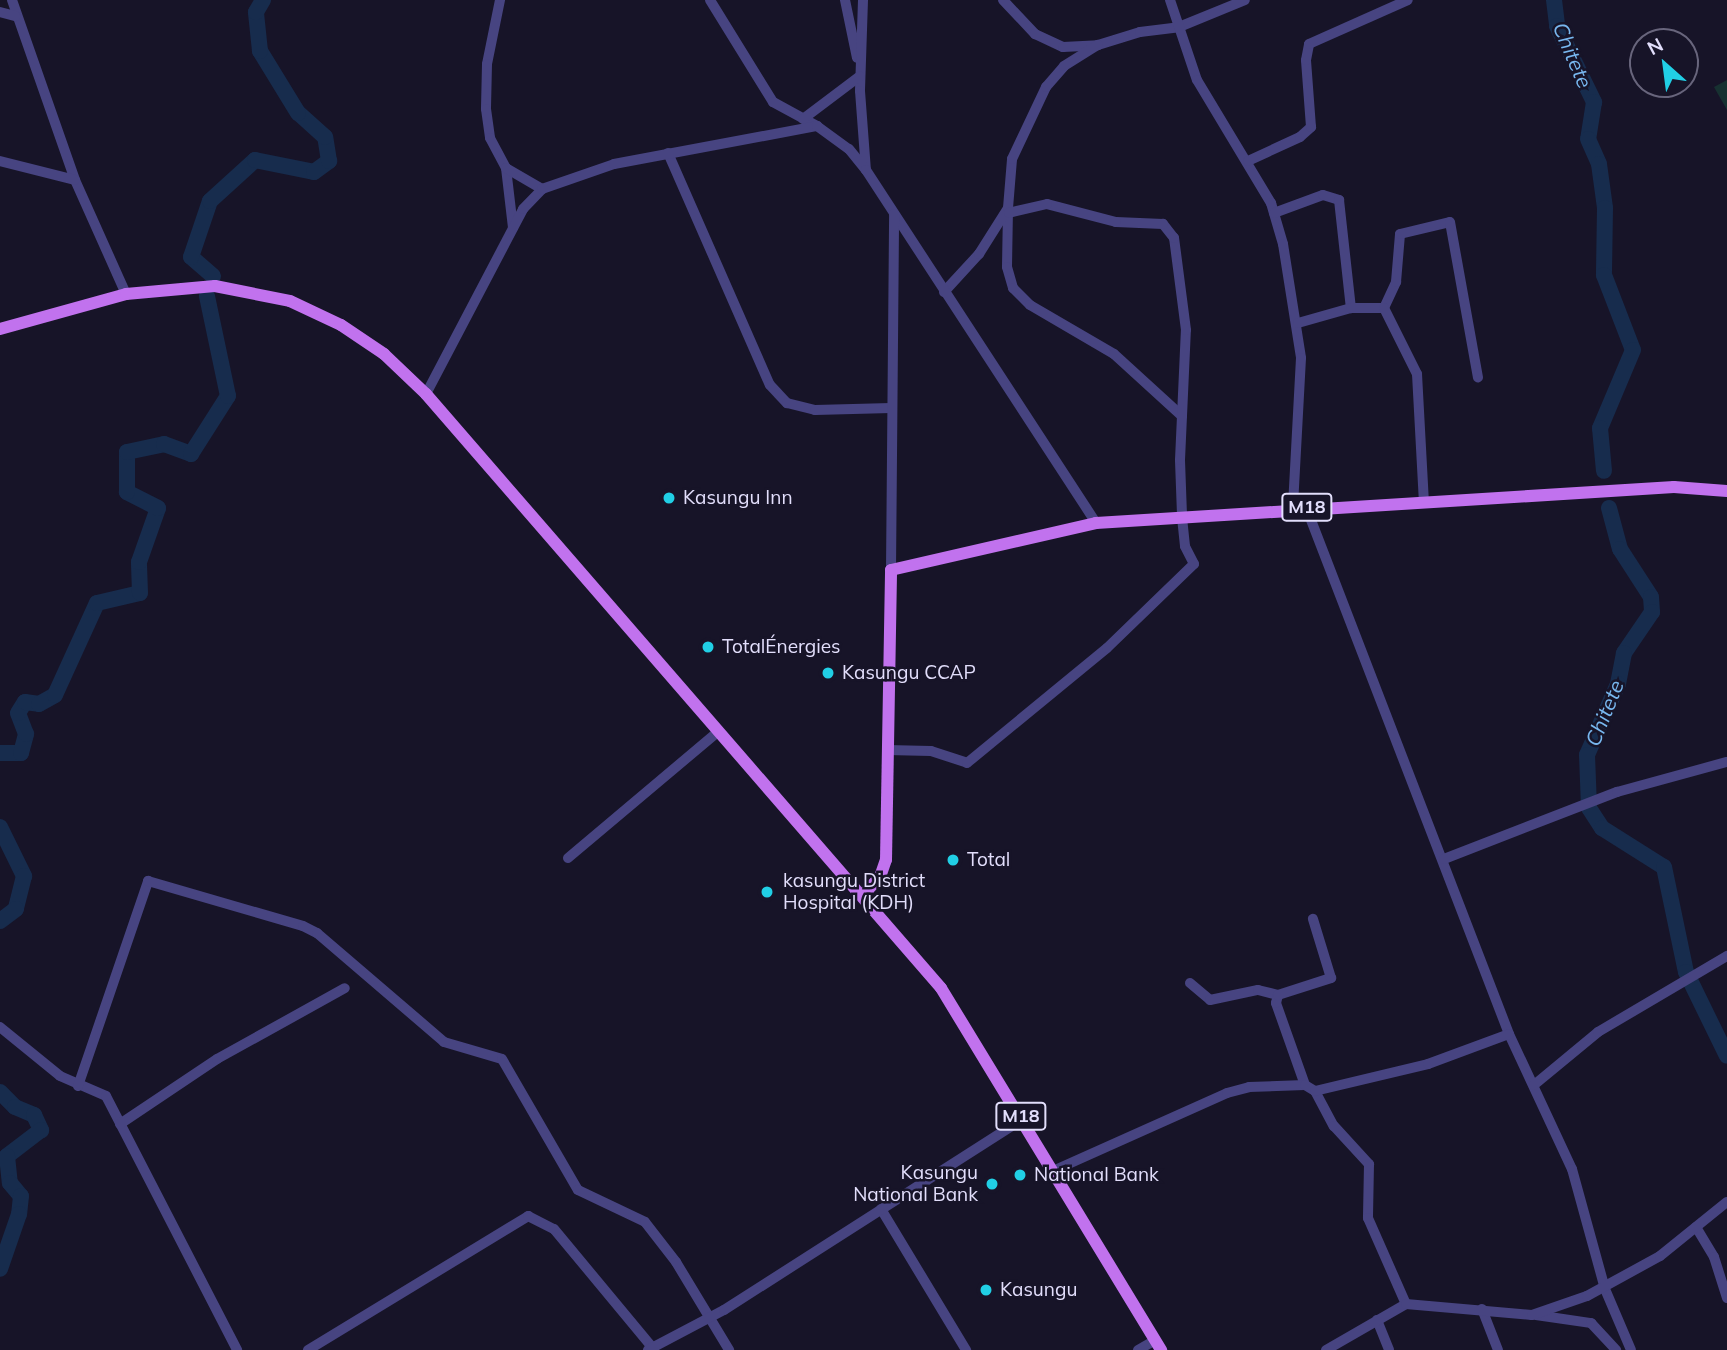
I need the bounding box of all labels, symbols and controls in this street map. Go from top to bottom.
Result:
water label: Chitete [1548,18,1598,92]
north arrow [1629,28,1699,98]
text: N [1643,32,1667,60]
place label: Kasungu Inn [683,487,793,509]
marker: Kasungu Inn [661,490,677,506]
road number: M18 [1281,492,1333,522]
place label: TotalÉnergies [722,636,841,658]
marker: TotalÉnergies [700,639,716,655]
place label: Kasungu CCAP [842,662,976,684]
marker: Kasungu CCAP [820,665,836,681]
water label: Chitete [1579,676,1629,750]
place label: Total [967,849,1010,871]
marker: Total [945,852,961,868]
place label: kasungu District Hospital (KDH) [783,870,925,914]
marker: kasungu District Hospital (KDH) [757,882,777,902]
road number: M18 [995,1101,1047,1130]
place label: Kasungu National Bank [853,1162,978,1206]
place label: National Bank [1034,1164,1159,1186]
marker: National Bank [1012,1167,1028,1183]
marker: Kasungu National Bank [984,1176,1000,1192]
place label: Kasungu [1000,1279,1077,1301]
marker: Kasungu [978,1282,994,1298]

